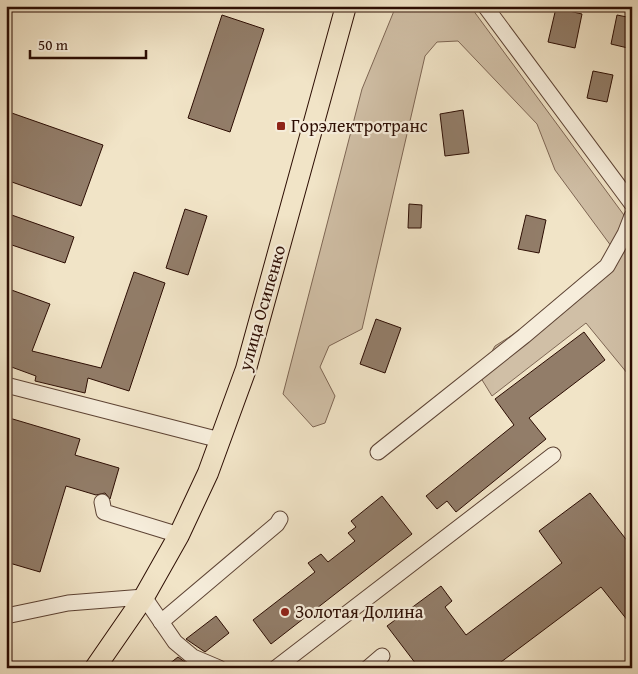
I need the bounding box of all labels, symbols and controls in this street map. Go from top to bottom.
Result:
scale bar [30,28,146,60]
text: 50 m [38,34,69,55]
place label: Горэлектротранс [291,112,428,139]
marker: Горэлектротранс [275,120,287,132]
street label: улица Осипенко [230,242,292,375]
place label: Золотая Долина [295,598,424,625]
marker: Золотая Долина [279,606,291,618]

